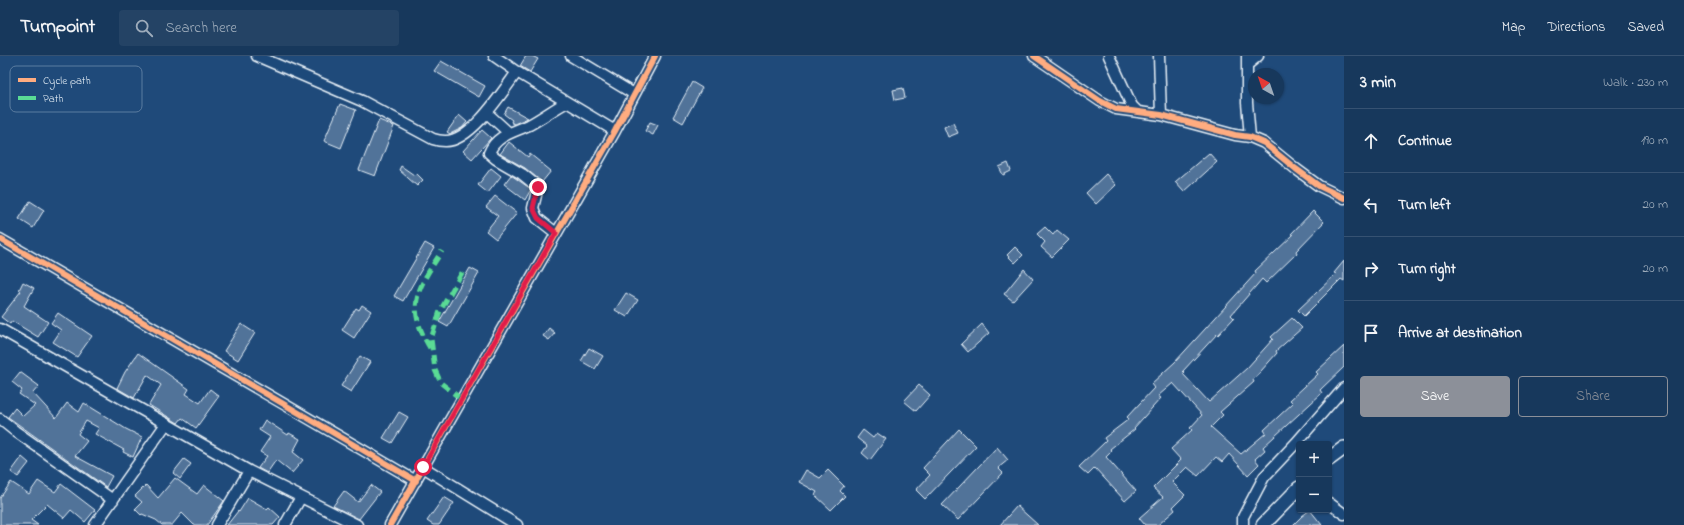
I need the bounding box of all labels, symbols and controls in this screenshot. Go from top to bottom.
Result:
search box [119,10,399,46]
text: Turnpoint [20,14,95,41]
icon: search [133,17,155,39]
text: Search here [165,17,237,39]
text: Map [1502,17,1525,38]
text: Directions [1547,17,1605,38]
text: Saved [1627,17,1664,38]
legend [10,66,142,112]
north arrow [1248,68,1284,104]
text: 3 min [1360,70,1396,95]
text: Cycle path [43,73,91,90]
text: Walk · 230 m [1603,73,1668,92]
text: Path [43,91,64,107]
icon: ahead [1360,130,1382,152]
text: Continue [1398,130,1452,152]
text: 190 m [1641,131,1668,150]
route end [529,178,547,196]
icon: left [1360,194,1382,216]
text: Turn left [1398,194,1451,216]
text: 20 m [1643,195,1668,214]
icon: right [1360,258,1382,280]
text: Turn right [1398,258,1456,280]
text: 20 m [1643,259,1668,278]
icon: arrive [1360,322,1382,344]
text: Arrive at destination [1398,322,1522,344]
button: Save [1360,376,1510,417]
button: Share [1518,376,1668,417]
map controls [1296,441,1332,513]
button: + [1296,441,1332,477]
route start [414,458,432,476]
button: − [1296,477,1332,513]

